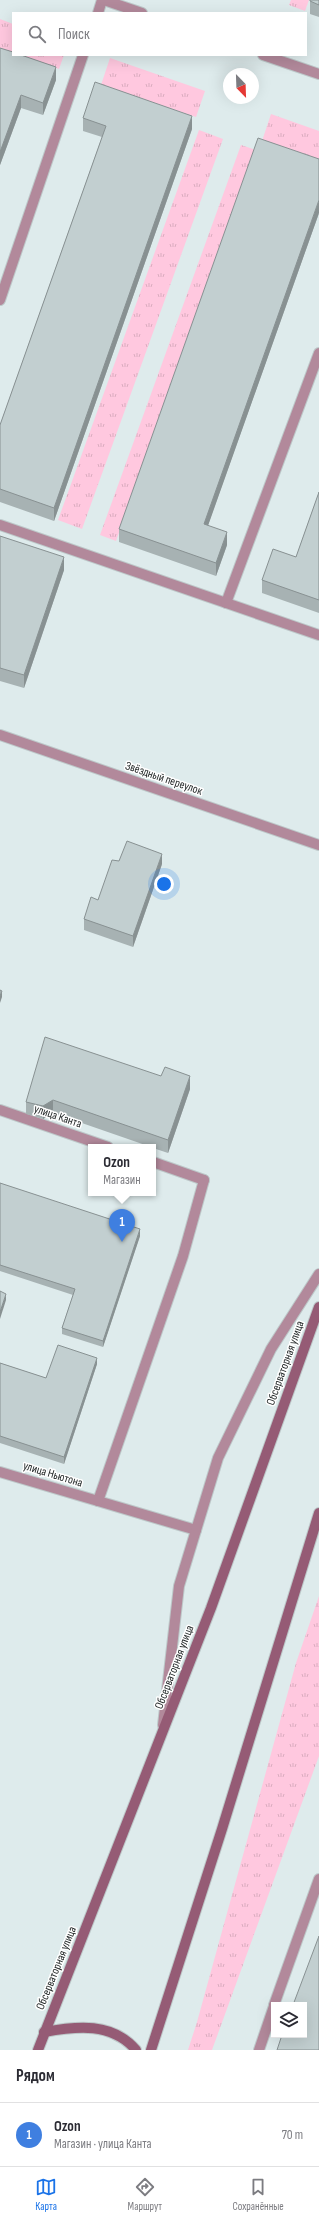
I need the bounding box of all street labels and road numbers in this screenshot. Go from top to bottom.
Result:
street label: Звёздный переулок [123,758,205,799]
street label: улица Канта [32,1101,84,1132]
street label: Обсерваторная улица [263,1319,308,1407]
street label: улица Ньютона [21,1458,85,1491]
street label: Обсерваторная улица [152,1623,197,1711]
street label: Обсерваторная улица [33,1924,80,2012]

